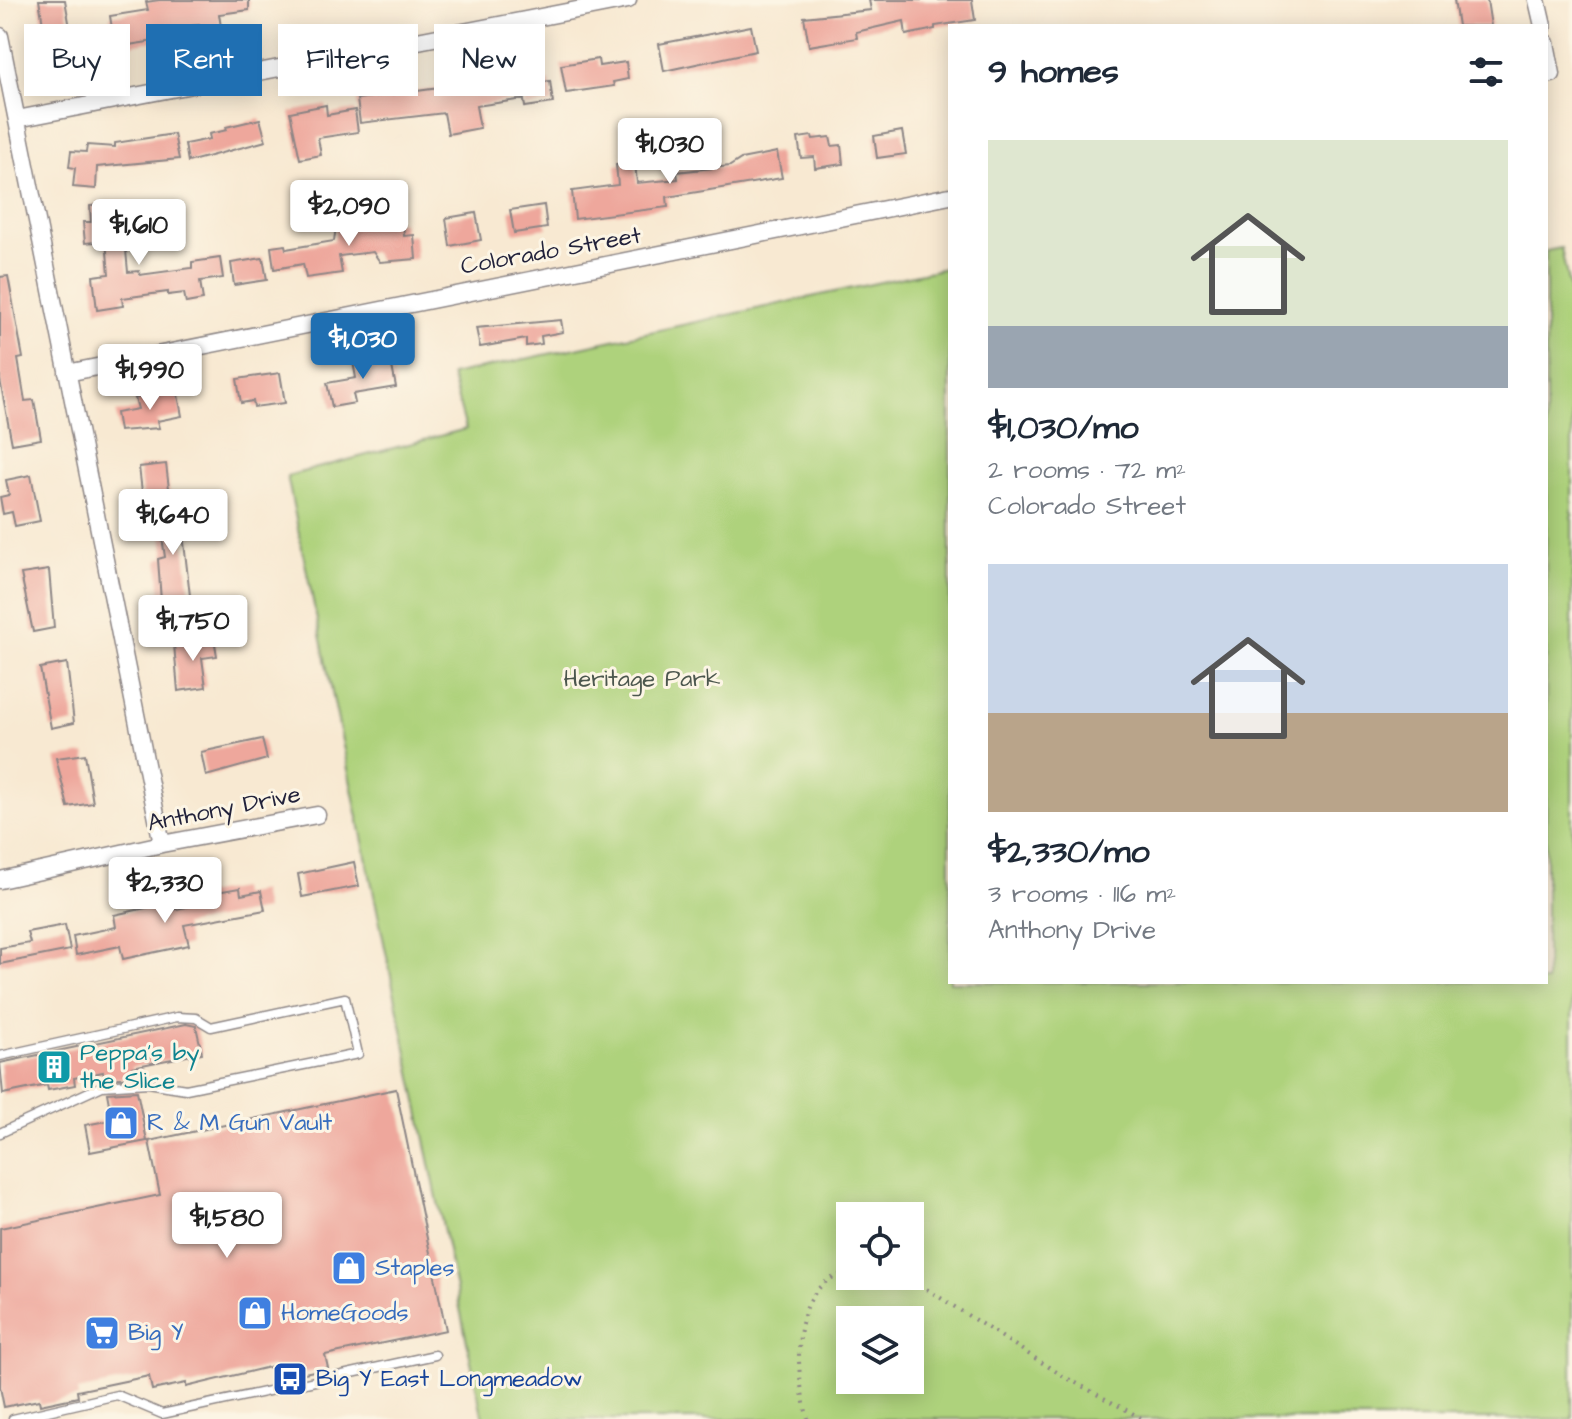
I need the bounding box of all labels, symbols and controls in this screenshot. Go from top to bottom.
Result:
chip: Buy [24,24,130,96]
chip: Rent [146,24,262,96]
chip: Filters [278,24,418,96]
chip: New [434,24,545,96]
text: 9 homes [988,48,1119,96]
icon: filters [1464,50,1508,94]
pin: $1,030 [605,118,735,186]
text: $1,030 [636,126,704,162]
pin: $2,090 [284,180,414,248]
text: $2,090 [308,188,390,224]
icon: home [1176,192,1320,336]
pin: $1,610 [74,199,204,267]
text: $1,610 [110,207,168,243]
street label: Colorado Street [458,218,644,284]
pin: $1,030 [298,313,428,381]
text: $1,030 [329,321,397,357]
pin: $1,990 [85,344,215,412]
text: $1,990 [116,352,184,388]
text: $1,030/mo [988,404,1139,452]
text: 2 rooms · 72 m² [988,452,1186,488]
text: Colorado Street [988,488,1186,524]
pin: $1,640 [108,489,238,557]
text: $1,640 [137,497,209,533]
pin: $1,750 [128,595,258,663]
text: $1,750 [156,603,230,639]
icon: home [1176,616,1320,760]
park label: Heritage Park [564,662,721,697]
street label: Anthony Drive [145,778,304,841]
text: $2,330/mo [988,828,1150,876]
pin: $2,330 [100,857,230,925]
text: $2,330 [127,865,203,901]
text: 3 rooms · 116 m² [988,876,1176,912]
text: Anthony Drive [988,912,1156,948]
place label: Peppa's by the Slice [80,1036,199,1098]
building icon: Peppa's by the Slice [35,1048,73,1086]
shop icon: R & M Gun Vault [102,1104,140,1142]
place label: R & M Gun Vault [147,1106,333,1140]
pin: $1,580 [162,1192,292,1260]
text: $1,580 [190,1200,264,1236]
map controls [836,1202,924,1394]
button: locate [836,1202,924,1290]
shop icon: Staples [330,1249,368,1287]
place label: Staples [375,1251,455,1285]
shop icon: HomeGoods [236,1294,274,1332]
place label: HomeGoods [281,1296,409,1330]
button: layers [836,1306,924,1394]
supermarket icon: Big Y [83,1314,121,1352]
place label: Big Y [128,1316,184,1351]
bus stop icon: Big Y East Longmeadow [271,1360,309,1398]
place label: Big Y East Longmeadow [316,1362,582,1397]

